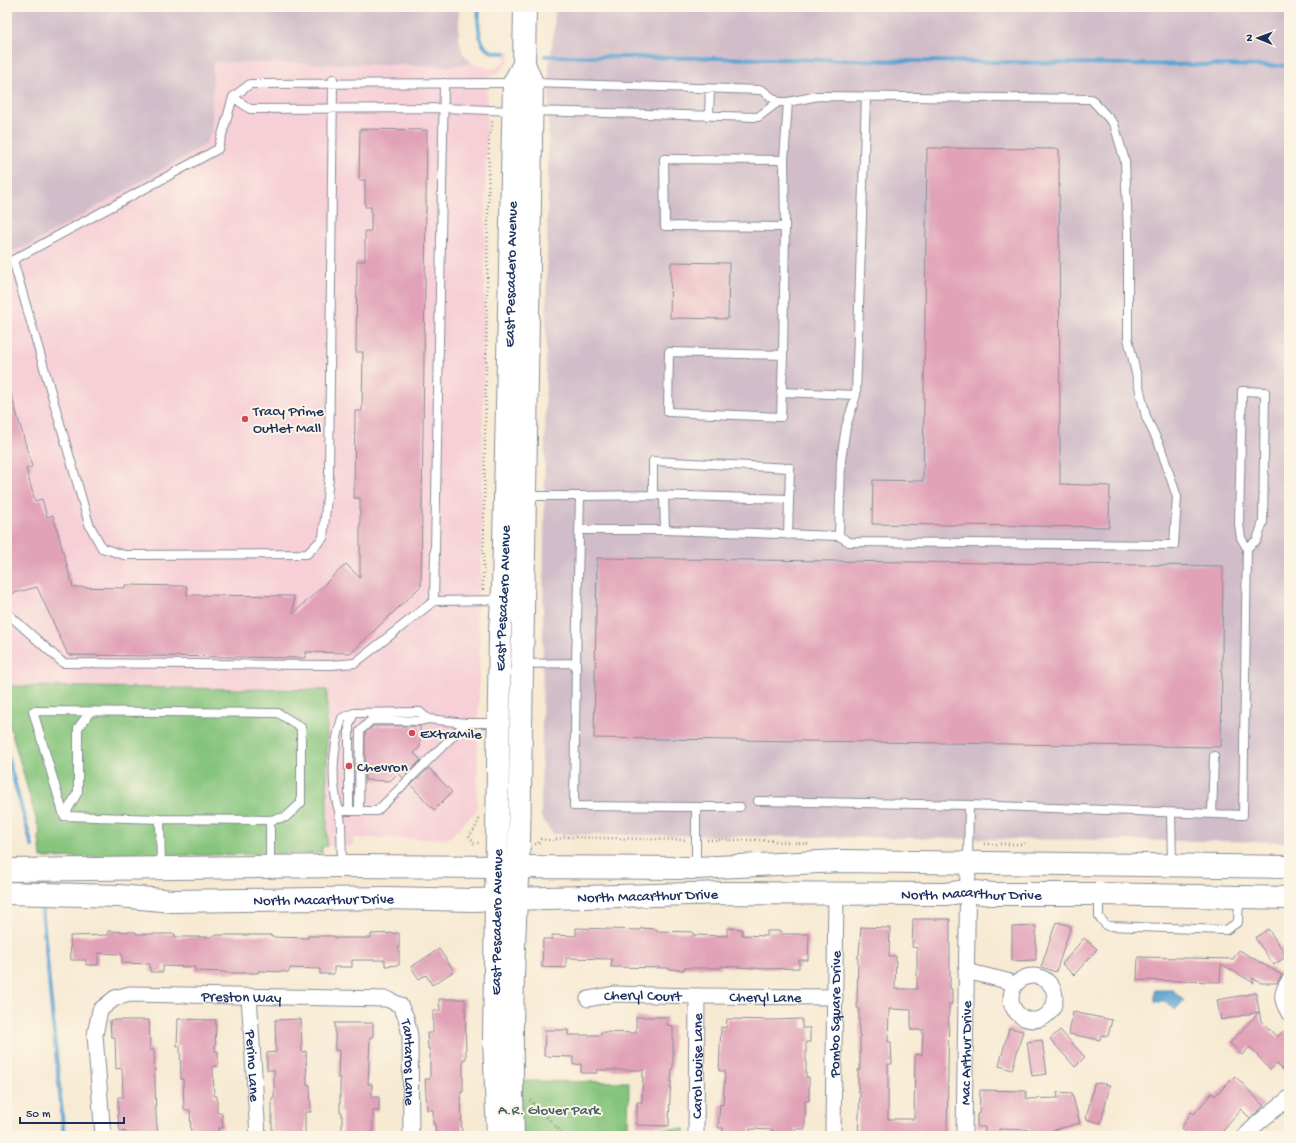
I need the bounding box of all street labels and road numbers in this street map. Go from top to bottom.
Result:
street label: East Pescadero Avenue [501,201,522,348]
street label: East Pescadero Avenue [492,525,515,671]
street label: East Pescadero Avenue [488,849,508,995]
street label: North Macarthur Drive [901,884,1042,905]
street label: North Macarthur Drive [577,886,719,908]
street label: North Macarthur Drive [253,891,395,911]
street label: Pombo Square Drive [827,950,846,1078]
street label: Cheryl Court [602,987,684,1007]
street label: Preston Way [200,988,282,1008]
street label: Cheryl Lane [729,989,802,1008]
street label: Mac Arthur Drive [957,1000,977,1105]
street label: Carol Louise Lane [689,1013,708,1119]
street label: Tantaros Lane [396,1017,418,1106]
street label: Perino Lane [240,1029,263,1103]

